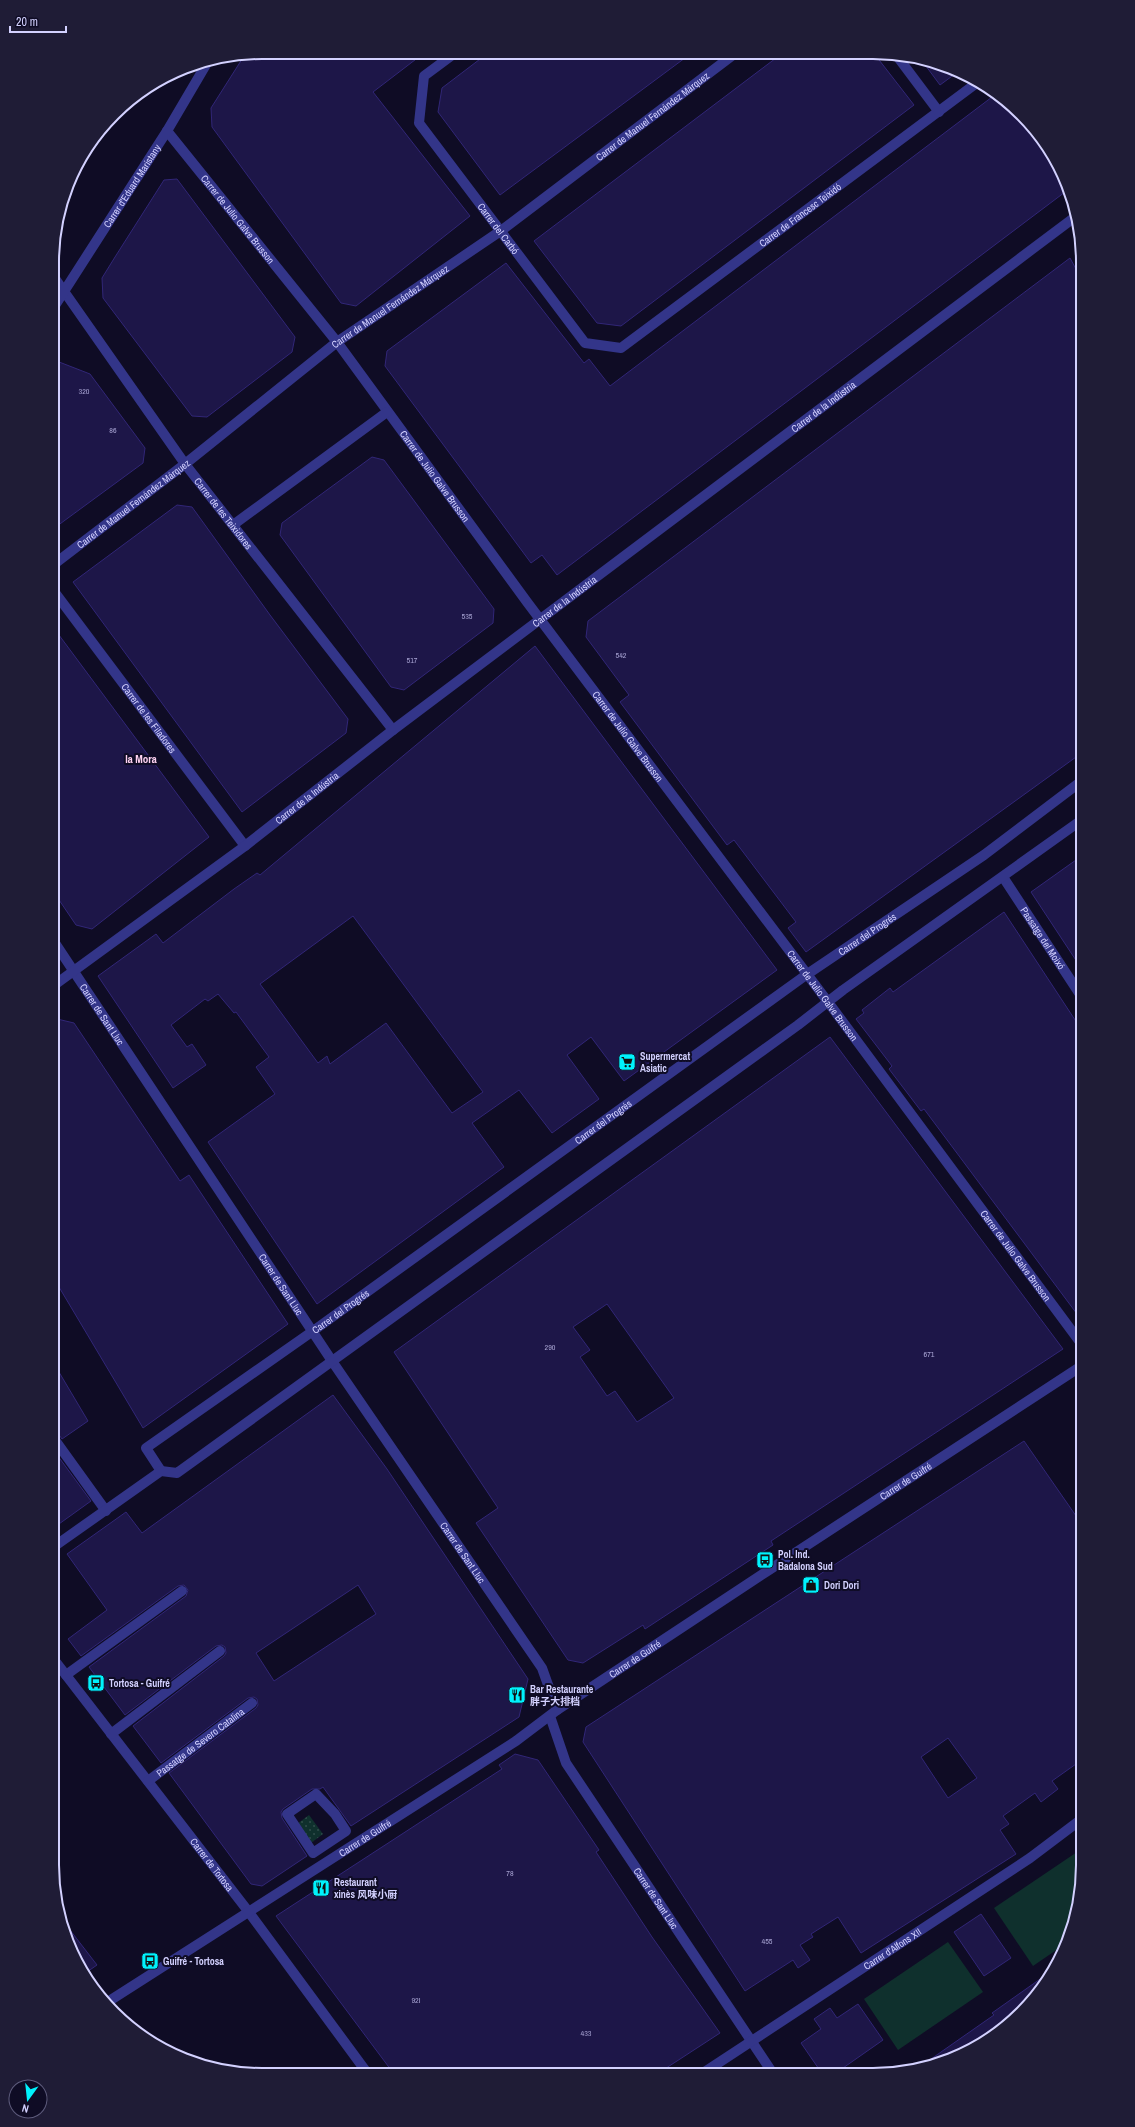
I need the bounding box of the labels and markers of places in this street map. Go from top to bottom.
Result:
place label: Supermercat Asiatic [640,1050,690,1075]
supermarket icon: Supermercat Asiatic [617,1052,637,1072]
place label: Pol. Ind. Badalona Sud [778,1548,833,1573]
bus stop icon: Pol. Ind. Badalona Sud [755,1550,775,1570]
shop icon: Dori Dori [801,1575,821,1595]
place label: Dori Dori [824,1579,859,1592]
bus stop icon: Tortosa - Guifré [86,1673,106,1693]
place label: Tortosa - Guifré [109,1677,170,1690]
place label: Bar Restaurante 胖子大排档 [530,1683,594,1708]
restaurant icon: Bar Restaurante 胖子大排档 [507,1685,527,1705]
place label: Restaurant xinès 风味小厨 [334,1876,397,1901]
restaurant icon: Restaurant xinès 风味小厨 [311,1878,331,1898]
bus stop icon: Guifré - Tortosa [140,1951,160,1971]
place label: Guifré - Tortosa [163,1955,224,1968]

